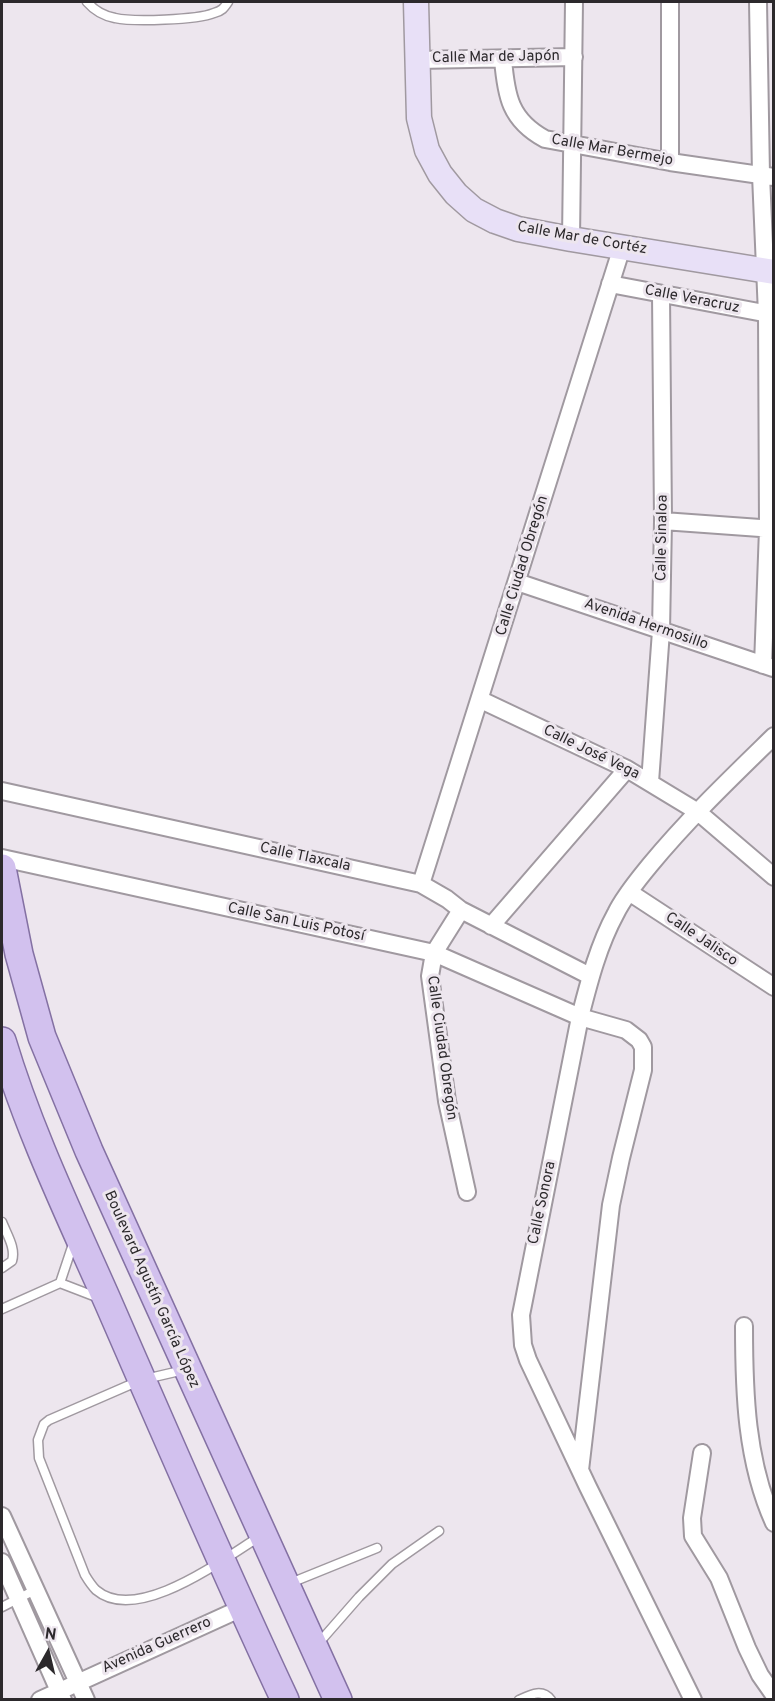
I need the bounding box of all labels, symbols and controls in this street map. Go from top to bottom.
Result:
street label: Calle Mar de Japón [432,48,560,68]
street label: Calle Mar Bermejo [550,131,674,171]
street label: Calle Mar de Cortéz [516,219,648,259]
street label: Calle Veracruz [643,282,741,318]
street label: Calle Ciudad Obregón [493,494,553,638]
street label: Calle Sinaloa [653,495,673,581]
street label: Avenida Hermosillo [582,595,710,655]
street label: Calle José Vega [540,722,642,784]
street label: Calle Tlaxcala [258,840,352,876]
street label: Calle San Luis Potosí [226,900,366,946]
street label: Calle Jalisco [661,909,741,971]
street label: Calle Ciudad Obregón [422,975,460,1121]
street label: Calle Sonora [525,1160,561,1246]
street label: Boulevard Agustín García López [99,1189,203,1391]
street label: Avenida Guerrero [100,1614,214,1678]
north arrow [18,1623,78,1683]
text: N [43,1624,58,1646]

